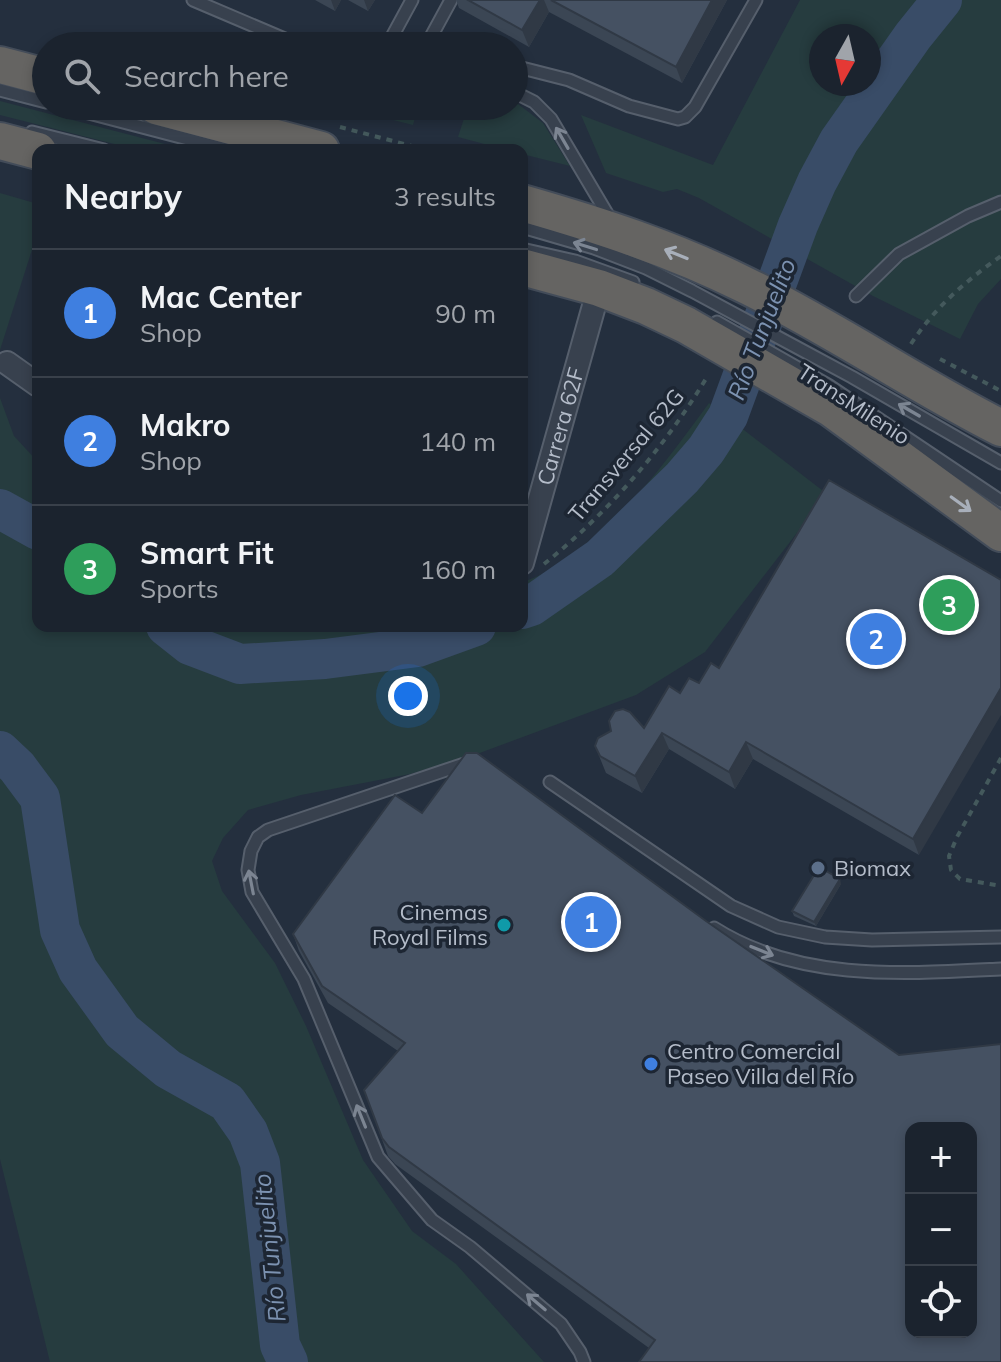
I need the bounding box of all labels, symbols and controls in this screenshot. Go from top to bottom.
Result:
north arrow [809,24,881,96]
search box [32,32,528,120]
icon: search [60,54,104,98]
text: Search here [124,57,289,95]
one-way arrow [554,127,569,151]
text: Nearby [64,175,182,218]
text: 3 results [394,180,496,213]
one-way arrow [573,238,598,252]
one-way arrow [664,245,689,260]
water label: Río Tunjuelito [720,254,802,404]
text: Mac Center [140,278,302,316]
text: 1 [82,297,98,330]
text: 90 m [435,297,496,330]
text: Shop [140,316,202,349]
street label: TransMilenio [792,357,916,451]
street label: Carrera 62F [530,364,590,488]
street label: Transversal 62G [562,383,690,527]
one-way arrow [898,402,921,418]
text: Makro [140,406,231,444]
text: 2 [82,425,98,458]
text: 140 m [420,425,496,458]
text: Shop [140,444,202,477]
one-way arrow [949,496,971,512]
text: Smart Fit [140,534,274,572]
text: 3 [82,553,98,586]
text: 160 m [420,553,496,586]
text: Sports [140,572,219,605]
pin: 3 [923,575,975,635]
pin: 2 [850,609,902,669]
your location [388,676,428,716]
place label: Biomax [834,854,911,882]
marker: Biomax [809,859,827,877]
one-way arrow [243,869,258,895]
pin: 1 [565,892,617,952]
place label: Cinemas Royal Films [372,898,488,951]
marker: Cinemas Royal Films [495,916,513,934]
one-way arrow [749,945,774,959]
place label: Centro Comercial Paseo Villa del Río [667,1037,854,1090]
marker: Centro Comercial Paseo Villa del Río [642,1055,660,1073]
one-way arrow [353,1104,368,1129]
map controls [905,1122,977,1338]
button: + [905,1122,977,1194]
water label: Río Tunjuelito [246,1172,292,1324]
button: − [905,1194,977,1266]
button: locate [905,1266,977,1338]
one-way arrow [526,1293,546,1311]

